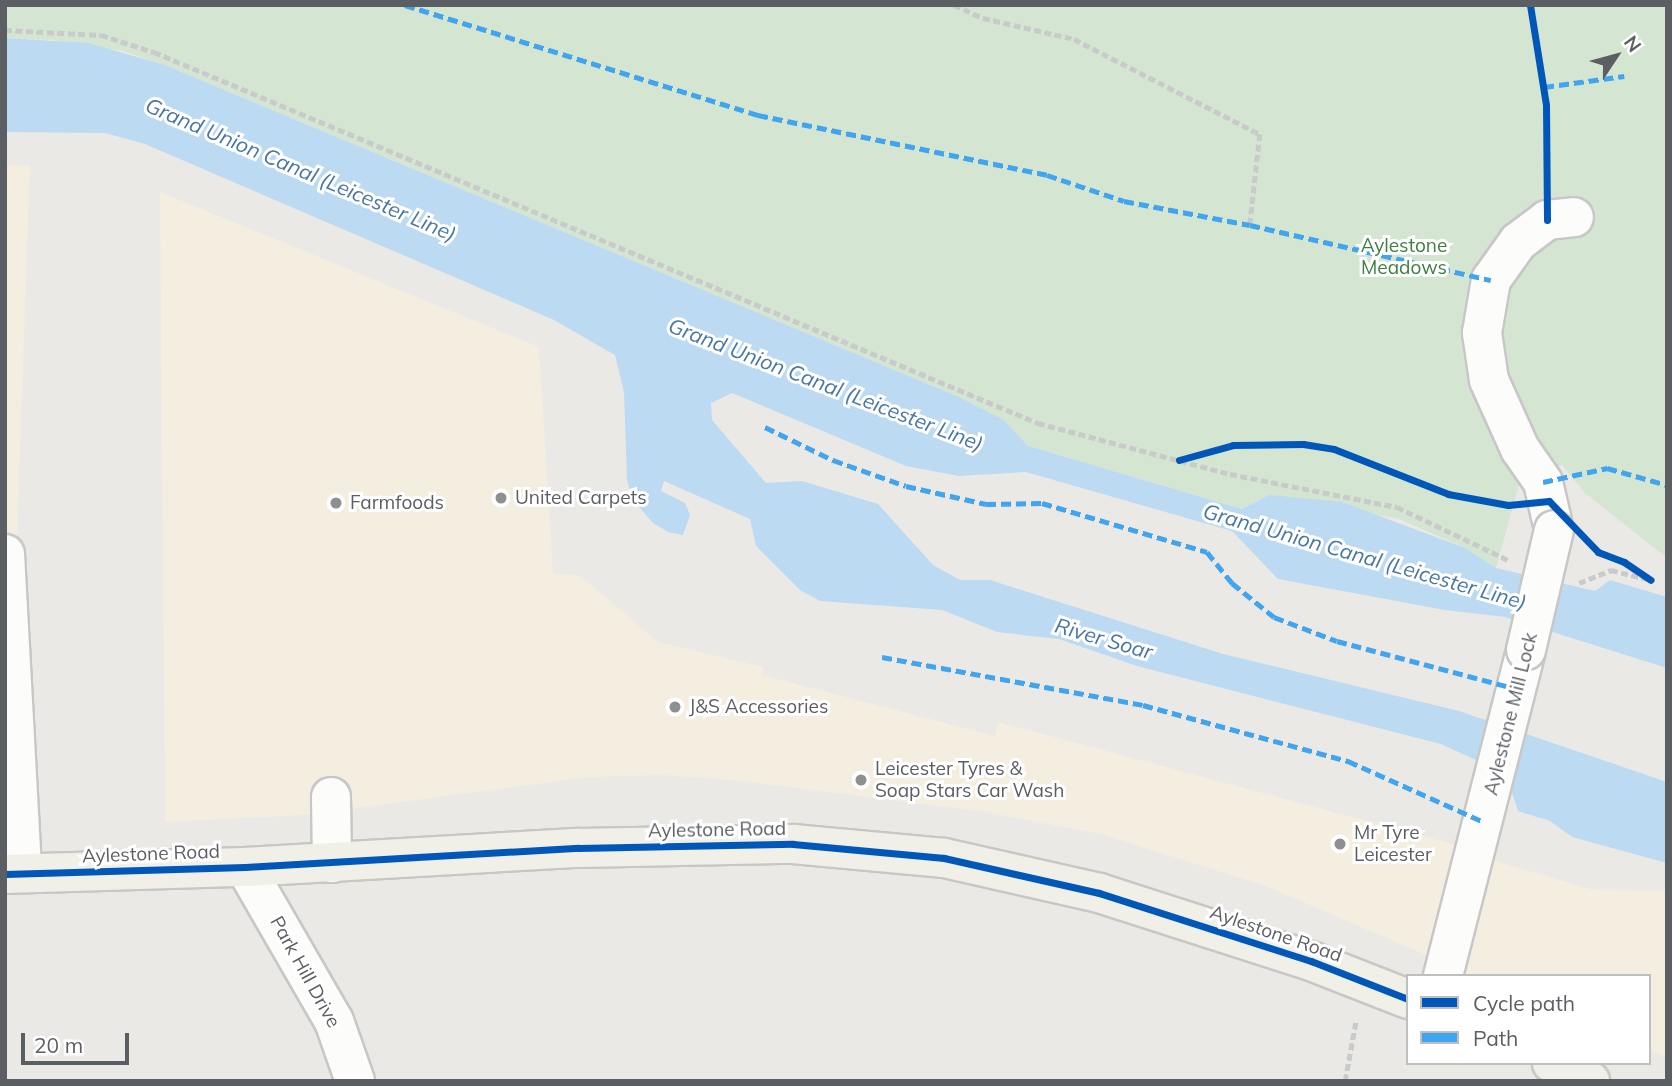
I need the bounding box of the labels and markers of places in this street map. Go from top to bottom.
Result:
place label: United Carpets [515,487,647,509]
marker: United Carpets [493,490,509,506]
place label: Farmfoods [350,492,444,514]
marker: Farmfoods [328,495,344,511]
place label: J&S Accessories [689,696,828,718]
marker: J&S Accessories [667,699,683,715]
place label: Leicester Tyres & Soap Stars Car Wash [875,758,1064,802]
marker: Leicester Tyres & Soap Stars Car Wash [853,772,869,788]
place label: Mr Tyre Leicester [1354,822,1432,866]
marker: Mr Tyre Leicester [1332,836,1348,852]

